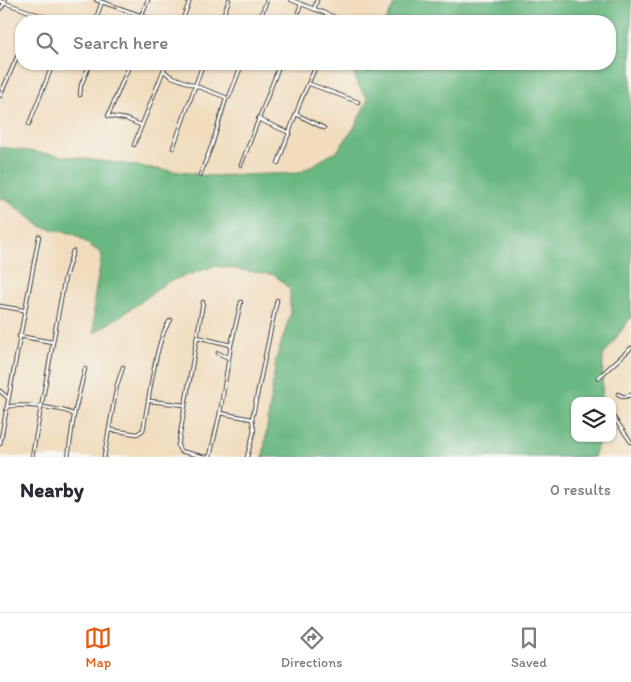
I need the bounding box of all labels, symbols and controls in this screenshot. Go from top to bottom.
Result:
search box [15,15,616,70]
icon: search [33,29,61,57]
text: Search here [73,31,168,54]
map controls [571,397,616,442]
button: layers [571,397,616,442]
text: Nearby [20,477,84,502]
text: 0 results [550,480,611,499]
tab: Map [84,624,112,671]
tab: Directions [281,624,342,671]
tab: Saved [511,624,547,671]

